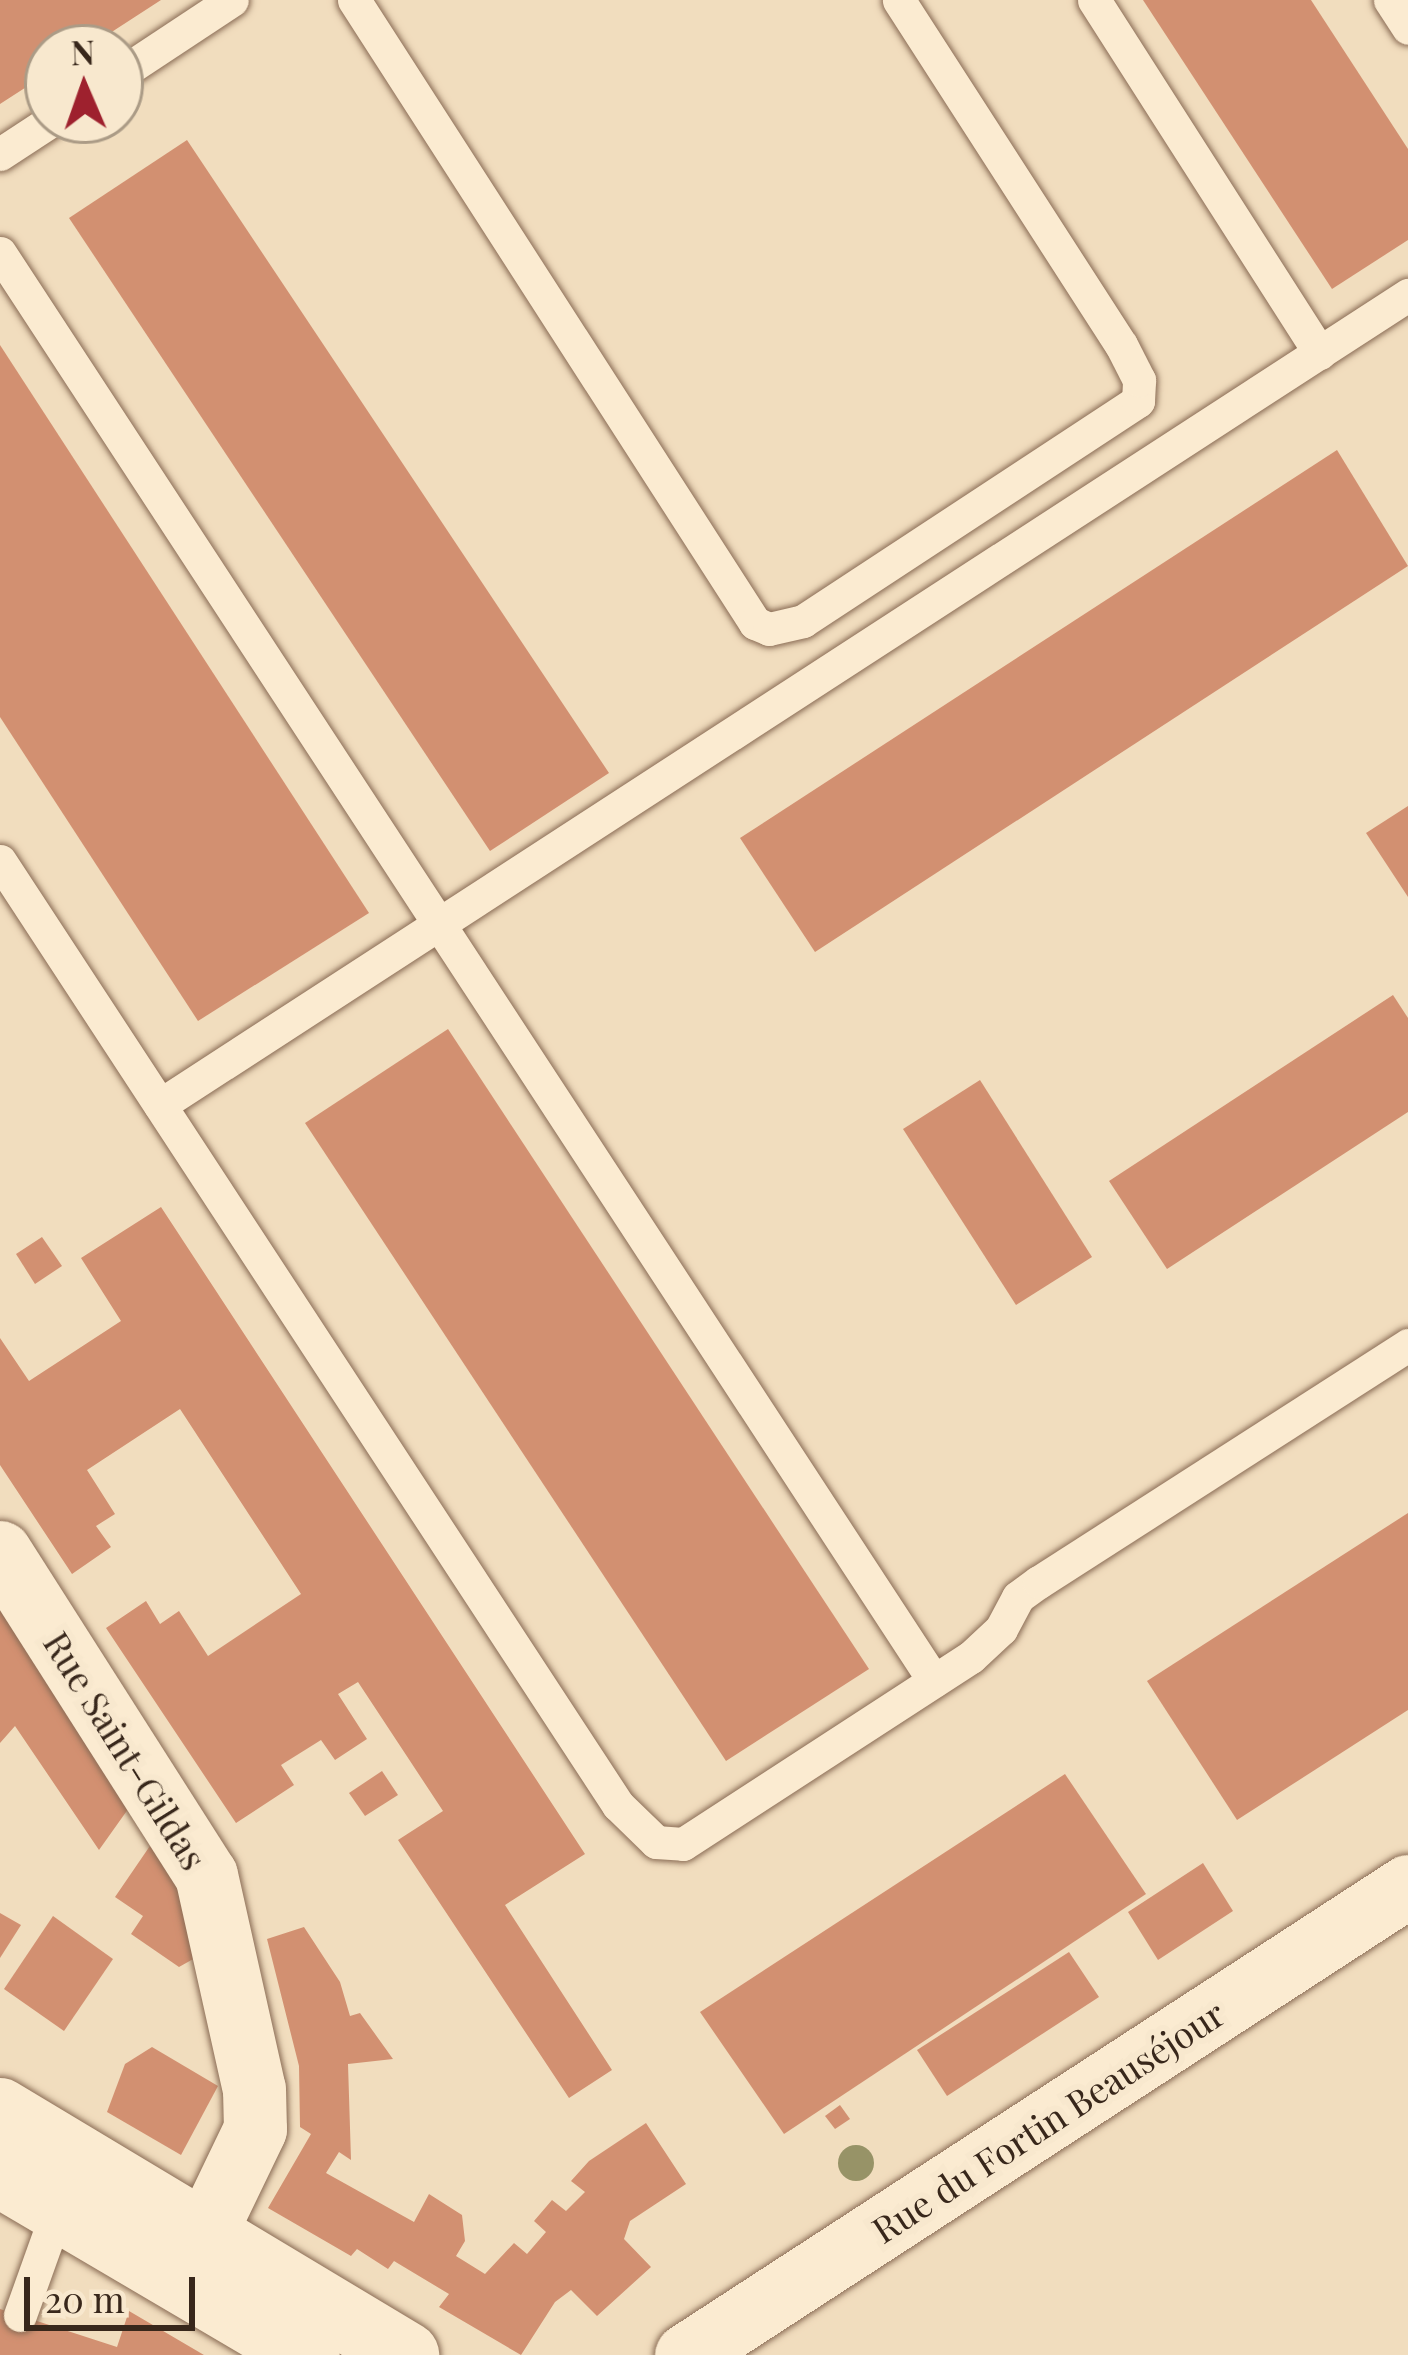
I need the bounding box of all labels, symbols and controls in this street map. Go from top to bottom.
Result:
north arrow [24,24,144,144]
text: N [70,29,96,73]
street label: Rue Saint-Gildas [36,1623,216,1877]
street label: Rue du Fortin Beauséjour [864,1991,1232,2251]
scale bar [30,2253,201,2327]
text: 20 m [45,2274,125,2322]

